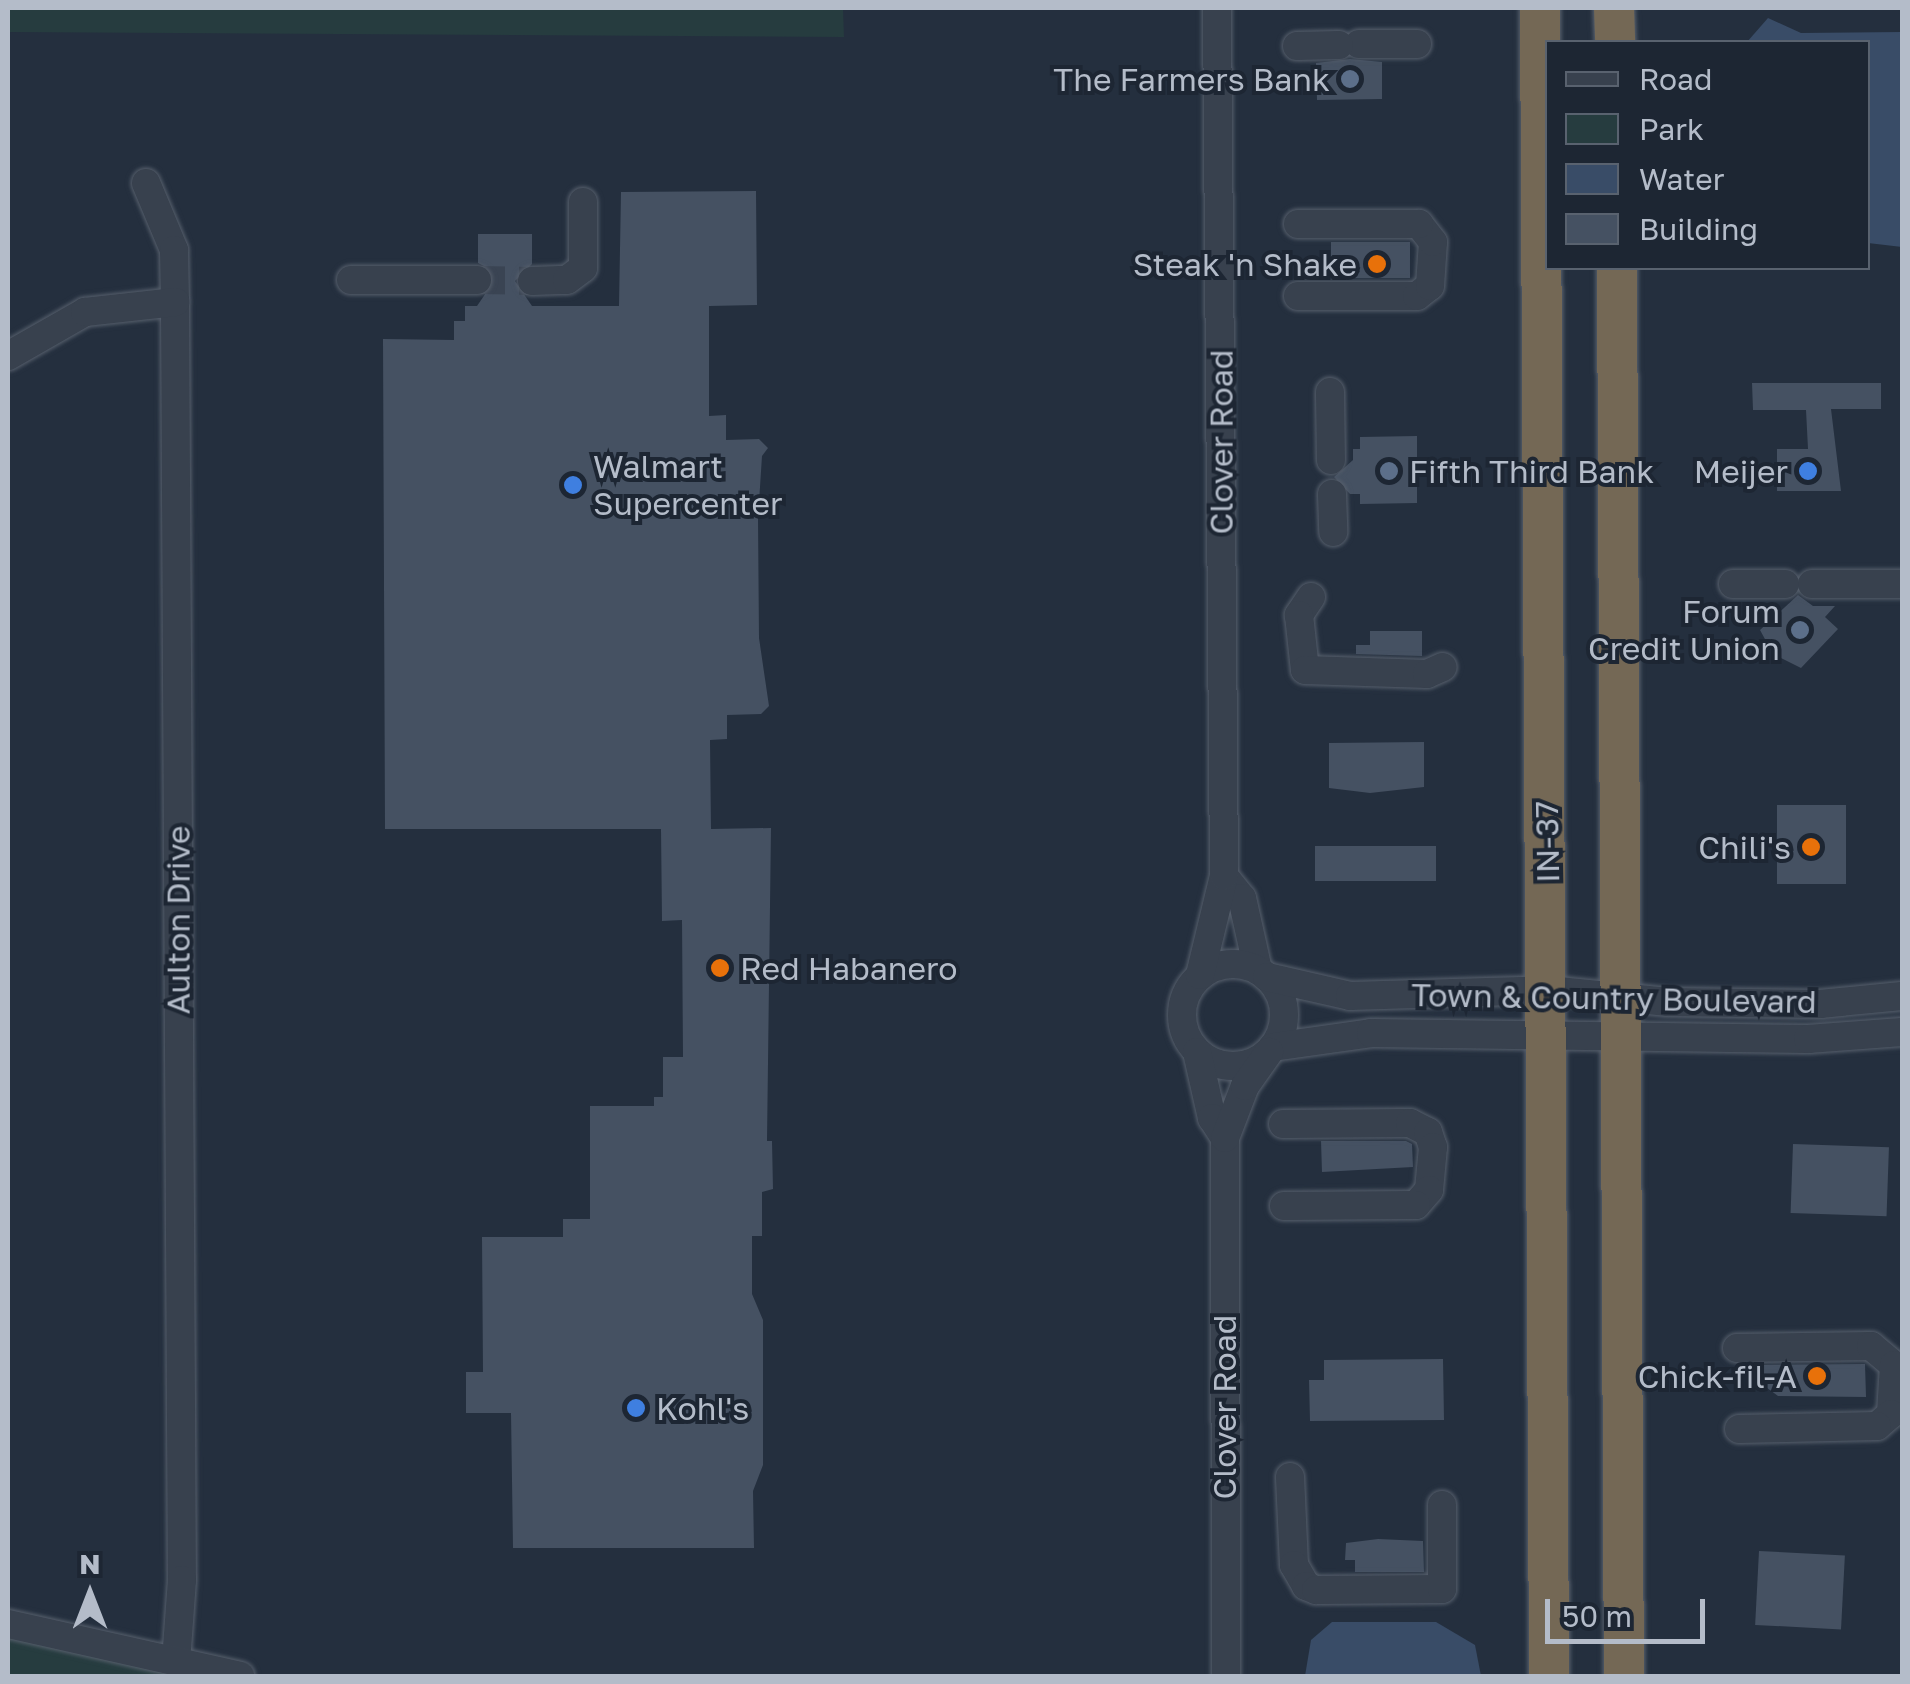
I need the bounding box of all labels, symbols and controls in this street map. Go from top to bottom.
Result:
legend [1545,40,1870,270]
place label: The Farmers Bank [1053,60,1330,98]
text: Road [1639,61,1713,97]
marker: The Farmers Bank [1339,68,1361,90]
text: Park [1639,111,1704,147]
text: Water [1639,161,1724,197]
text: Building [1639,211,1758,247]
place label: Steak 'n Shake [1133,245,1357,283]
marker: Steak 'n Shake [1366,253,1388,275]
street label: Clover Road [1202,350,1240,534]
place label: Walmart Supercenter [593,448,782,523]
place label: Fifth Third Bank [1409,452,1654,490]
place label: Meijer [1694,452,1788,490]
marker: Fifth Third Bank [1378,460,1400,482]
marker: Meijer [1797,460,1819,482]
marker: Walmart Supercenter [562,474,584,496]
place label: Forum Credit Union [1588,593,1780,668]
marker: Forum Credit Union [1789,619,1811,641]
street label: IN-37 [1527,801,1567,883]
street label: Aulton Drive [159,826,197,1014]
place label: Chili's [1698,828,1791,866]
marker: Chili's [1800,836,1822,858]
place label: Red Habanero [740,949,957,987]
marker: Red Habanero [709,957,731,979]
street label: Town & Country Boulevard [1411,975,1817,1021]
street label: Clover Road [1205,1315,1243,1499]
place label: Chick-fil-A [1638,1357,1797,1395]
marker: Chick-fil-A [1806,1365,1828,1387]
place label: Kohl's [656,1389,749,1427]
marker: Kohl's [625,1397,647,1419]
north arrow [40,1544,140,1644]
text: N [79,1547,101,1580]
scale bar [1550,1579,1710,1641]
text: 50 m [1562,1598,1632,1634]

